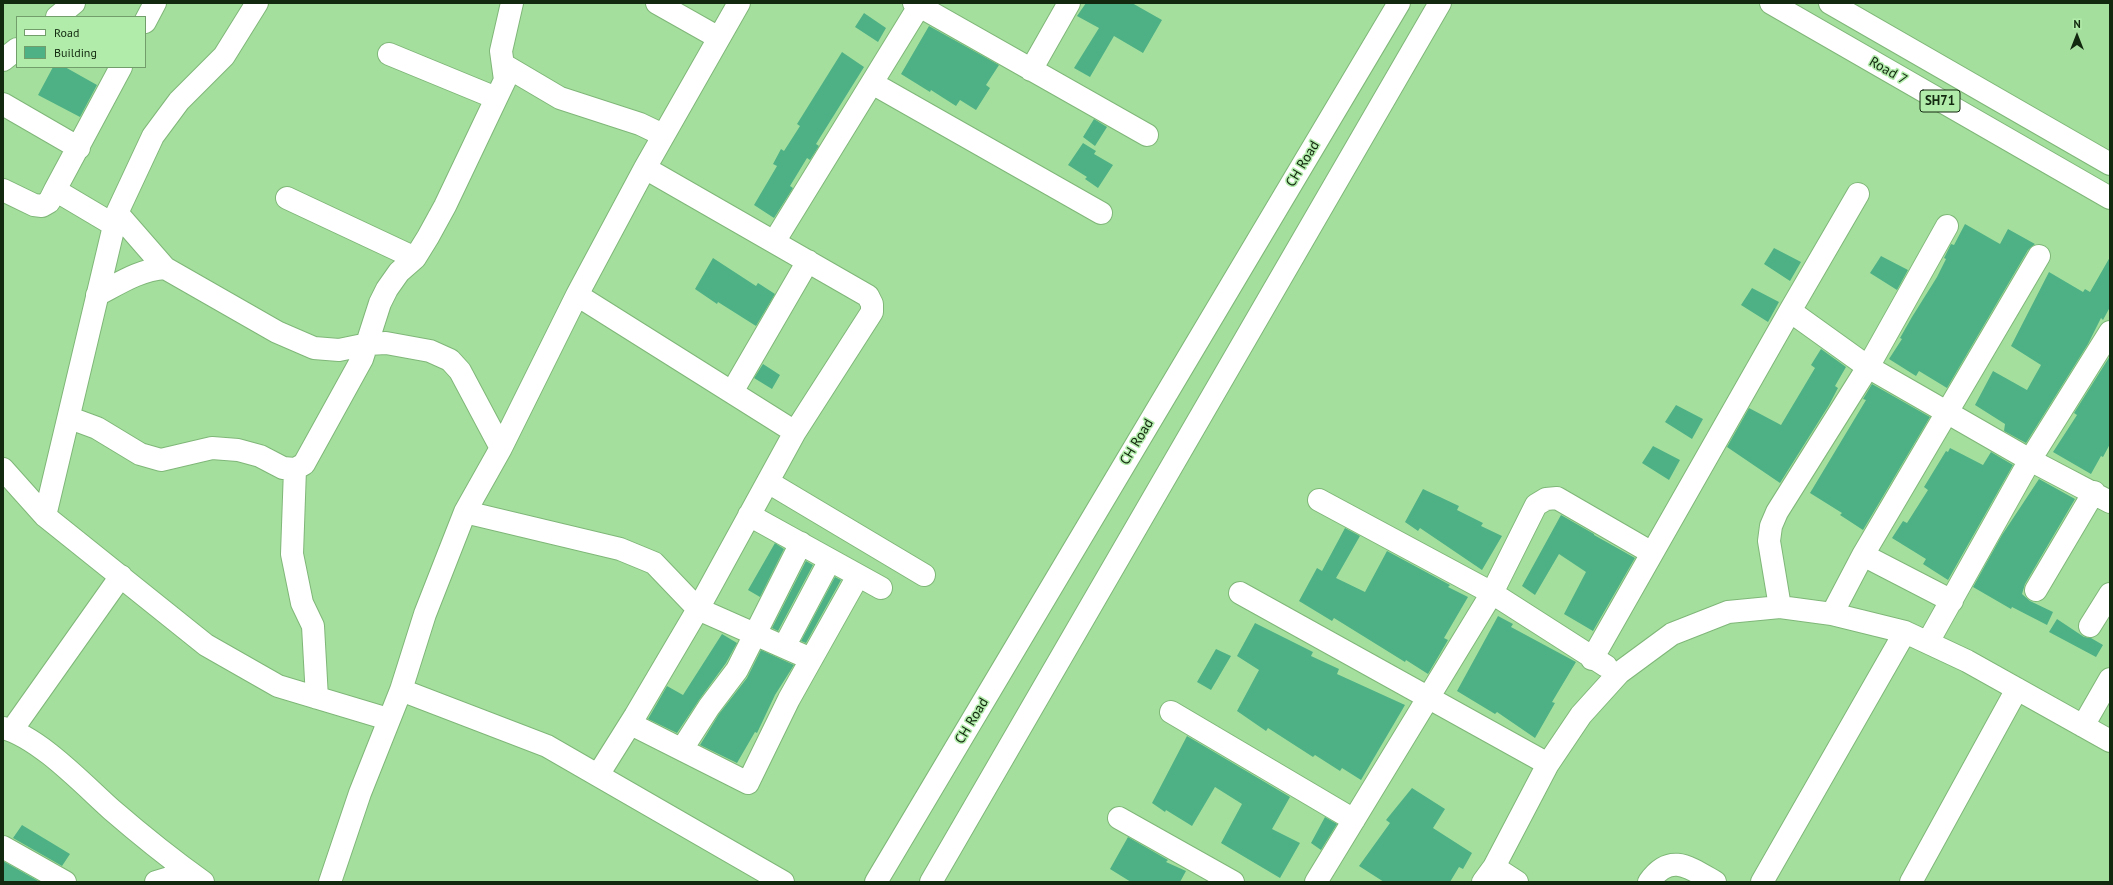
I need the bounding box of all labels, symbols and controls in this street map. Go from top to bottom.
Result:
legend [16,16,146,68]
north arrow [2057,16,2097,56]
text: N [2073,17,2081,31]
text: Road [54,25,79,40]
text: Building [54,45,97,60]
street label: Road 7 [1866,53,1910,89]
road number: SH71 [1920,90,1960,112]
street label: CH Road [1283,138,1323,190]
street label: CH Road [1117,416,1157,468]
street label: CH Road [952,695,992,747]

